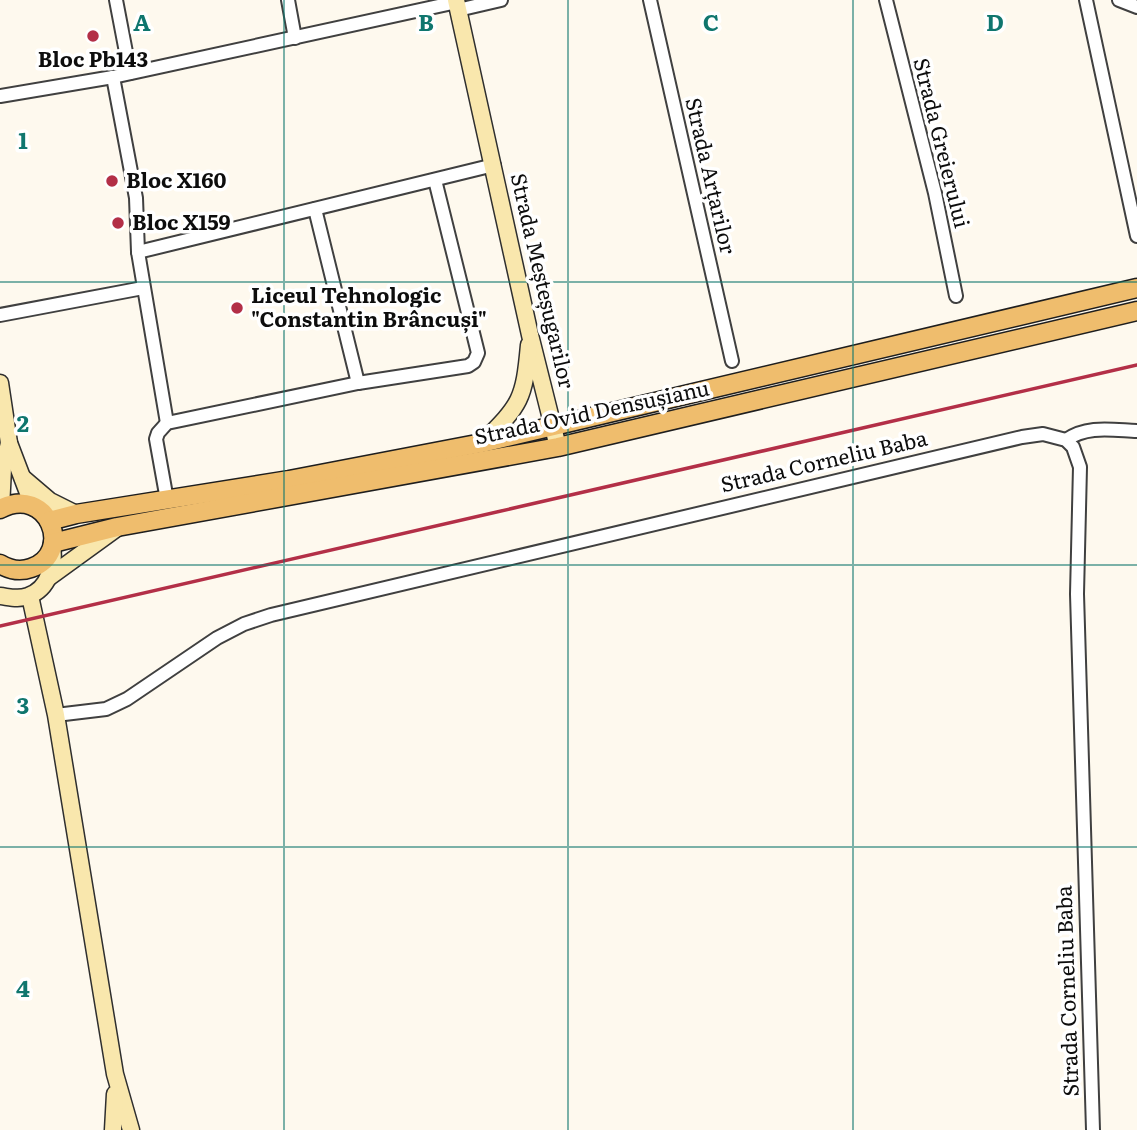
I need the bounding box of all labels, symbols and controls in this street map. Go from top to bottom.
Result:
text: A [133,4,151,38]
text: B [418,4,434,38]
text: C [703,4,719,38]
text: D [986,4,1004,38]
marker: Bloc Pb143 [85,28,101,44]
place label: Bloc Pb143 [38,42,148,73]
street label: Strada Greierului [907,54,980,231]
street label: Strada Arțarilor [679,94,746,257]
text: 1 [18,122,28,156]
place label: Bloc X160 [126,163,227,194]
street label: Strada Meșteșugarilor [505,170,584,391]
marker: Bloc X160 [104,173,120,189]
place label: Bloc X159 [132,205,231,236]
marker: Bloc X159 [110,215,126,231]
place label: Liceul Tehnologic "Constantin Brâncuși" [251,278,487,334]
marker: Liceul Tehnologic "Constantin Brâncuși" [229,300,245,316]
street label: Strada Ovid Densușianu [471,370,712,451]
text: 2 [17,405,29,439]
street label: Strada Corneliu Baba [717,421,930,498]
text: 3 [17,687,29,721]
street label: Strada Corneliu Baba [1046,884,1085,1097]
text: 4 [16,970,30,1004]

